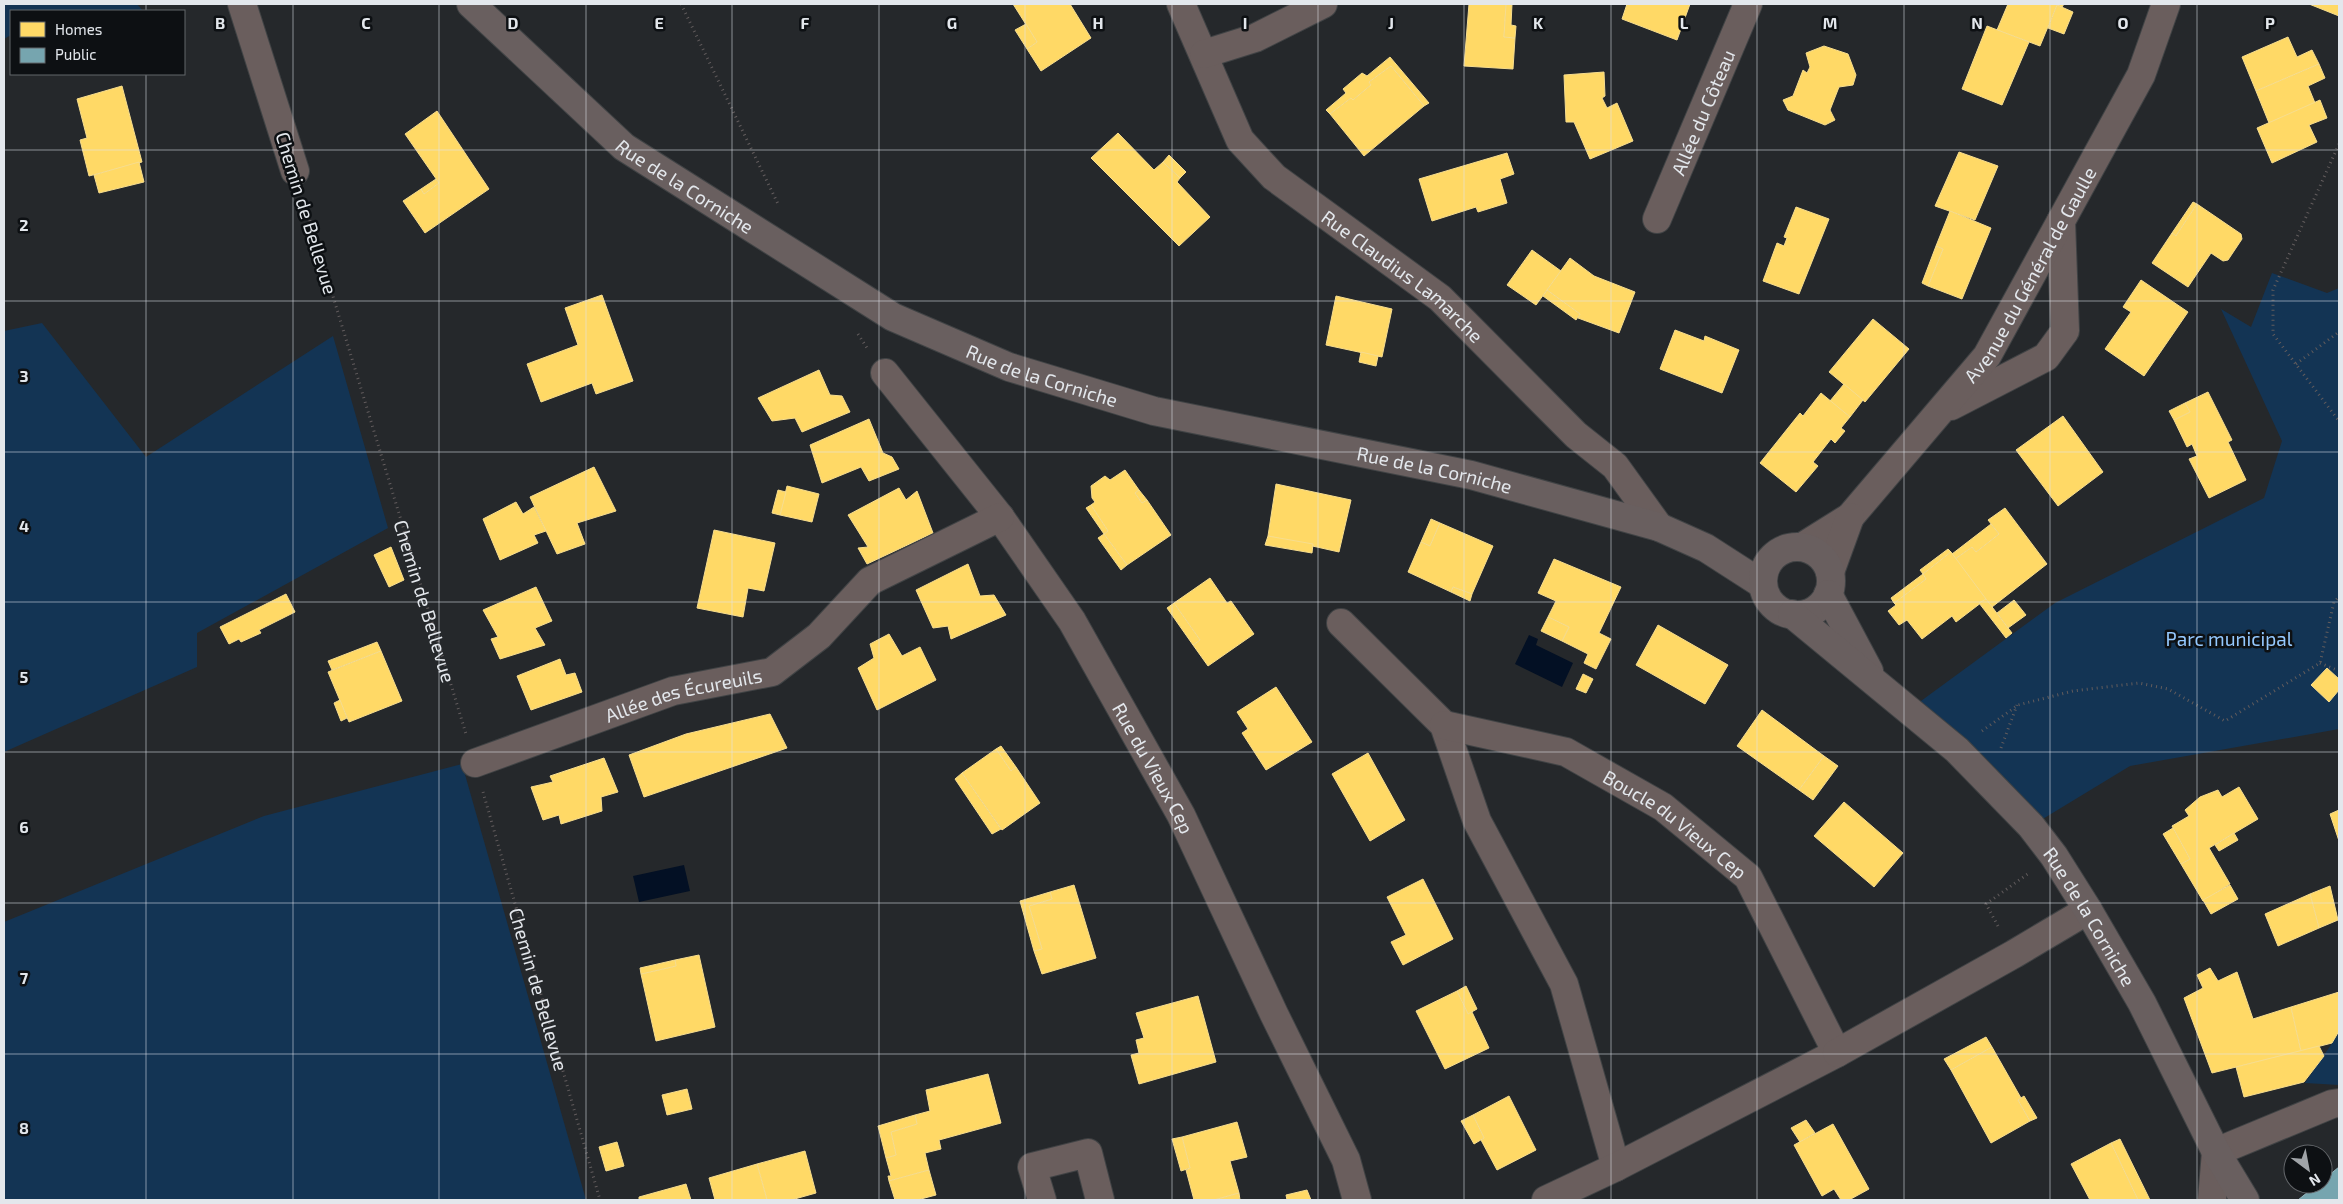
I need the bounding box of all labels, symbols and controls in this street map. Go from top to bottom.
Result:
legend [10,10,185,75]
text: B [215,13,225,32]
text: C [361,13,371,32]
text: D [508,13,519,32]
text: E [654,13,664,32]
text: F [801,13,810,32]
text: G [947,13,957,32]
text: H [1092,13,1104,32]
text: I [1243,13,1247,32]
text: J [1388,13,1394,32]
text: K [1533,13,1544,32]
text: L [1680,13,1689,32]
text: M [1823,13,1837,32]
text: N [1971,13,1983,32]
text: O [2117,13,2129,32]
text: P [2265,13,2275,32]
text: Homes [55,20,102,38]
text: Public [55,45,96,63]
street label: Allée du Côteau [1665,46,1739,178]
street label: Chemin de Bellevue [271,129,343,297]
street label: Rue de la Corniche [611,134,758,238]
street label: Avenue du Général de Gaulle [1959,162,2100,387]
street label: Rue Claudius Lamarche [1318,204,1489,347]
text: 2 [19,215,29,234]
street label: Rue de la Corniche [963,339,1121,411]
text: 3 [19,366,29,385]
street label: Rue de la Corniche [1355,441,1515,497]
text: 4 [19,516,29,535]
street label: Chemin de Bellevue [390,517,461,685]
park label: Parc municipal [2166,627,2293,650]
street label: Allée des Écureuils [602,663,764,726]
text: 5 [20,667,29,686]
street label: Rue du Vieux Cep [1109,698,1199,837]
street label: Boucle du Vieux Cep [1599,764,1752,883]
text: 6 [19,817,29,836]
street label: Rue de la Corniche [2039,842,2141,990]
street label: Chemin de Bellevue [505,905,574,1073]
text: 7 [20,968,29,987]
text: 8 [19,1118,29,1137]
north arrow [2283,1144,2333,1194]
text: N [2306,1171,2324,1190]

